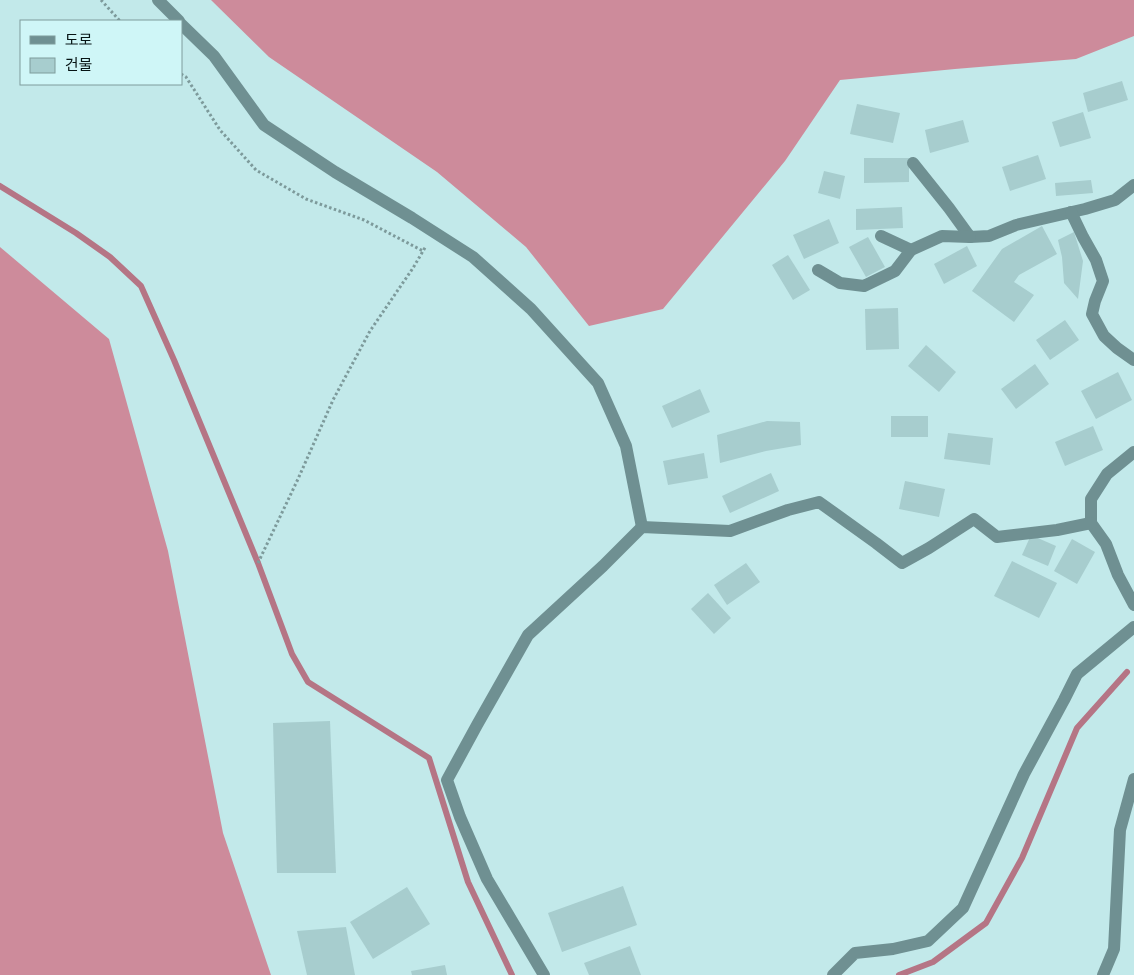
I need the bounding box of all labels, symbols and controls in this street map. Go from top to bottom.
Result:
legend [20,20,182,85]
text: 도로 [65,31,93,49]
text: 건물 [65,56,93,74]

